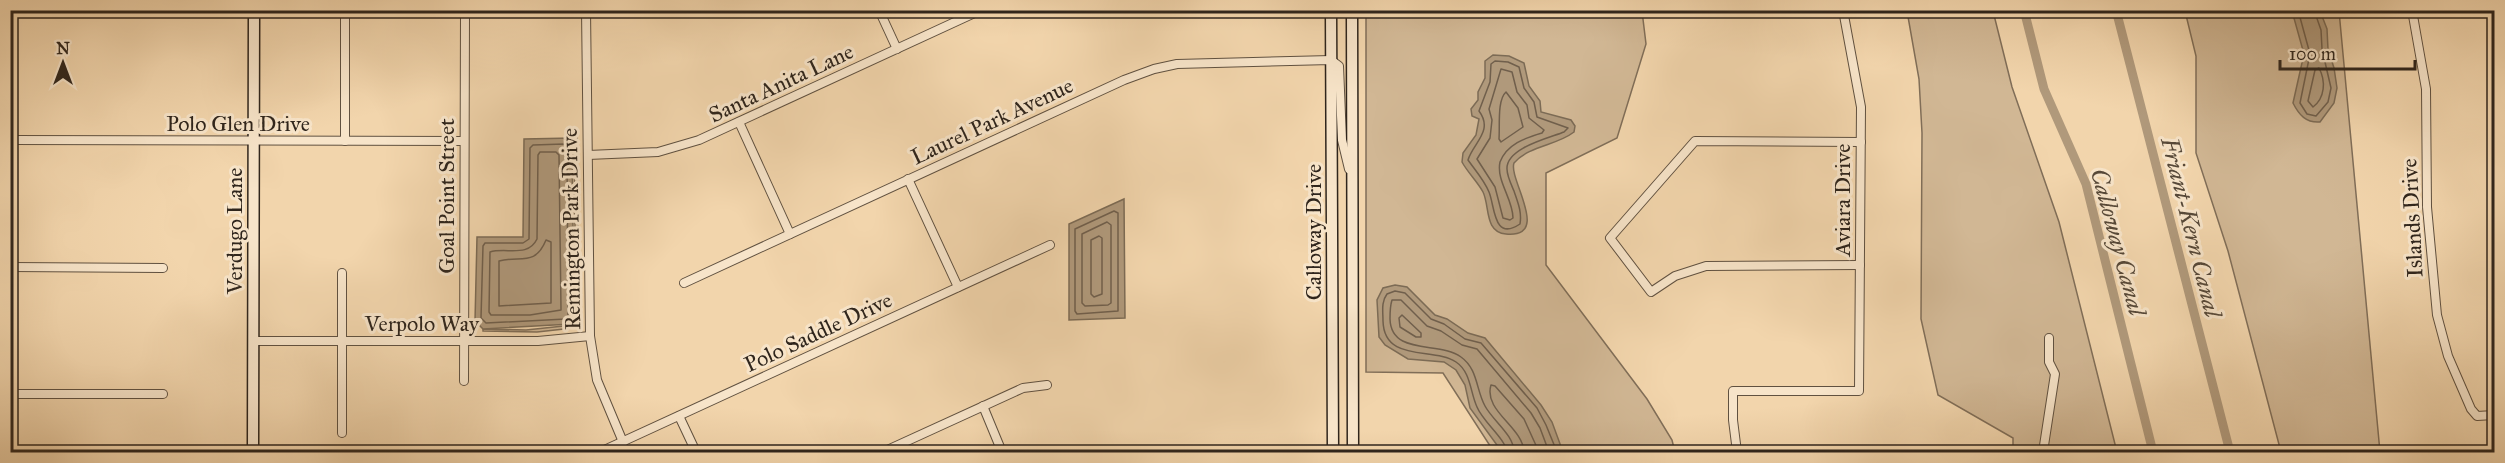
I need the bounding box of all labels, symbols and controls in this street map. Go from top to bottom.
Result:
north arrow [33,33,93,93]
scale bar [2280,33,2415,71]
street label: Santa Anita Lane [704,38,858,128]
text: N [56,39,70,58]
text: 100 m [2289,43,2336,65]
street label: Laurel Park Avenue [907,72,1077,170]
street label: Polo Glen Drive [166,110,310,137]
street label: Goal Point Street [433,118,460,274]
street label: Remington Park Drive [556,128,586,330]
water label: Friant-Kern Canal [2154,133,2228,323]
street label: Aviara Drive [1829,143,1856,258]
street label: Islands Drive [2395,158,2429,278]
street label: Calloway Drive [1300,164,1327,300]
water label: Calloway Canal [2084,165,2153,321]
street label: Verdugo Lane [221,168,248,295]
street label: Polo Saddle Drive [740,286,896,378]
street label: Verpolo Way [364,310,480,337]

